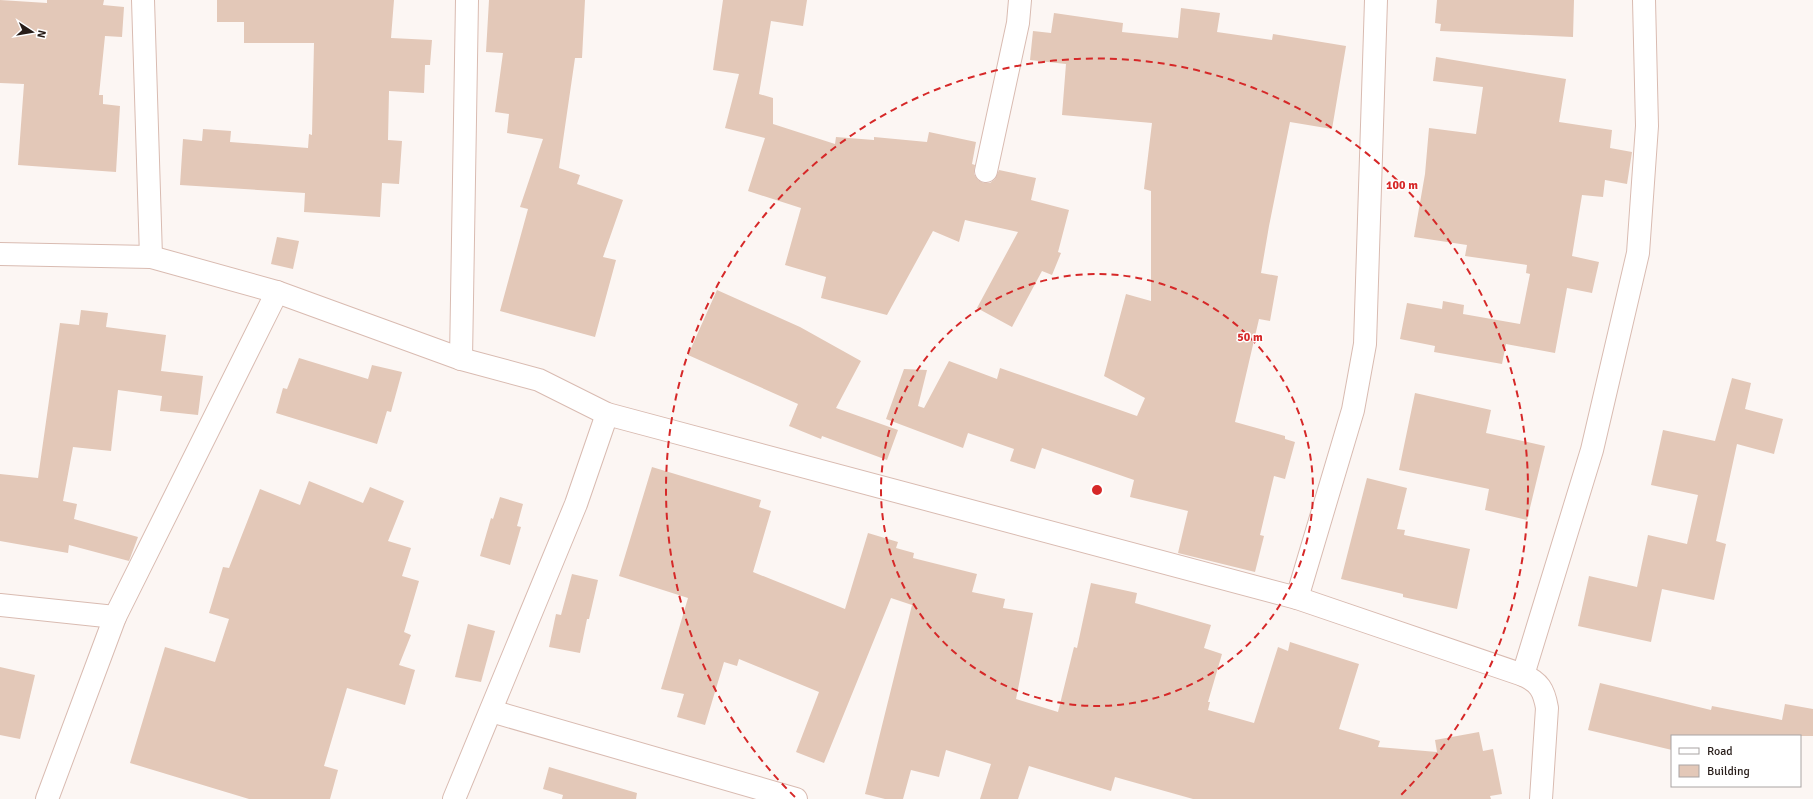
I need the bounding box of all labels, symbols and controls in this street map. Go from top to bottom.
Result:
north arrow [12,12,52,52]
text: N [34,29,48,39]
text: 100 m [1386,178,1418,193]
text: 50 m [1237,330,1263,345]
centre of rings [1090,483,1104,497]
legend [1671,735,1801,787]
text: Road [1707,744,1733,759]
text: Building [1707,764,1750,779]

